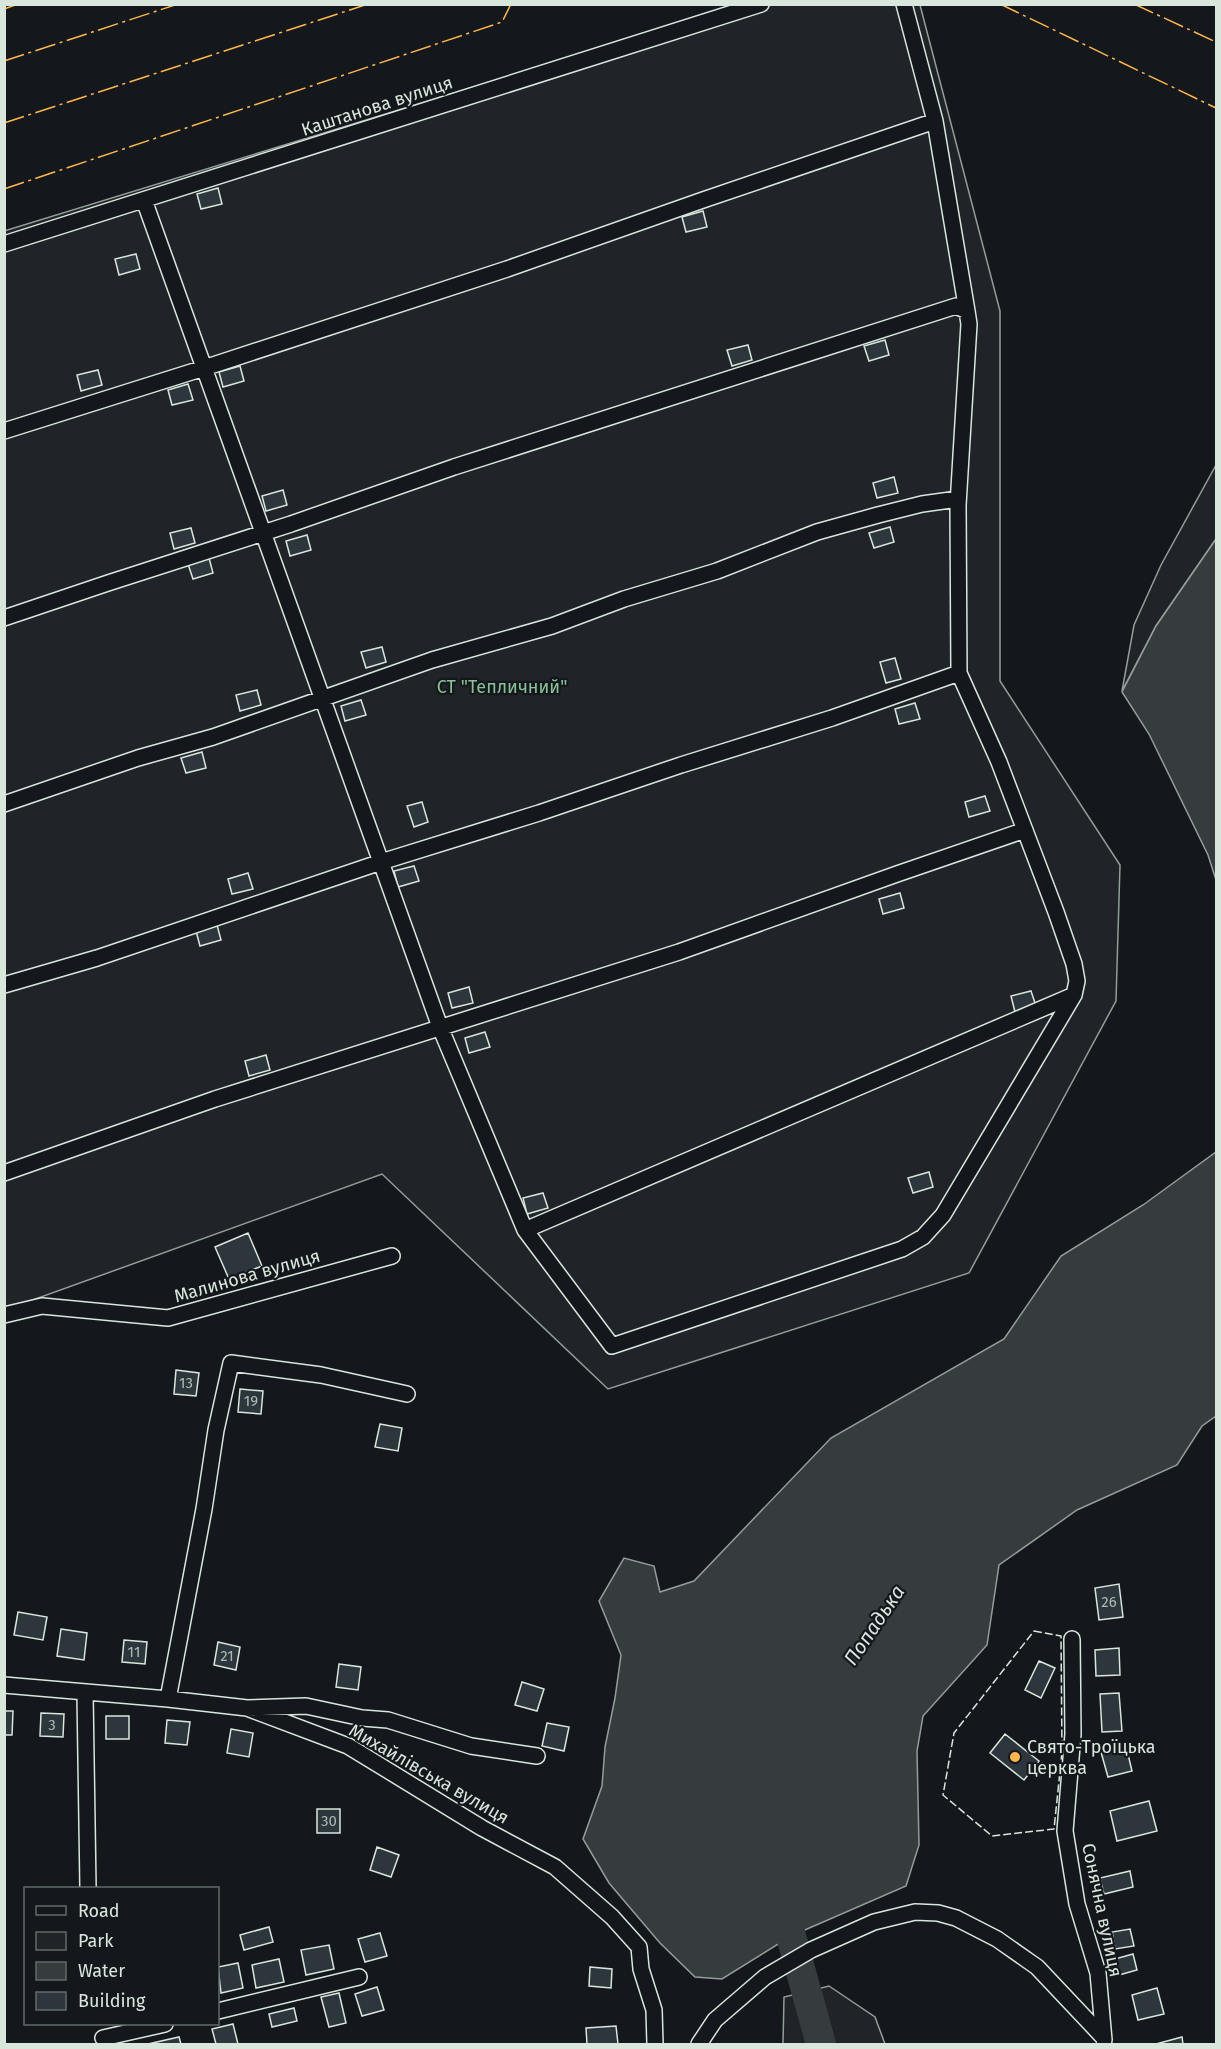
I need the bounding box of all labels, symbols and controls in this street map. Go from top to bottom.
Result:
street label: Каштанова вулиця [299,71,455,141]
park label: СТ "Тепличний" [437,676,567,698]
street label: Малинова вулиця [171,1245,323,1307]
house number: 13 [179,1374,193,1392]
house number: 19 [244,1392,258,1410]
water label: Попадька [838,1580,910,1670]
house number: 26 [1101,1593,1117,1611]
house number: 11 [128,1643,140,1661]
house number: 21 [220,1647,234,1665]
house number: 3 [48,1716,56,1734]
street label: Михайлівська вулиця [345,1719,513,1829]
place label: Свято-Троїцька церква [1027,1736,1156,1779]
marker: Свято-Троїцька церква [1008,1750,1022,1764]
house number: 30 [321,1812,337,1830]
street label: Сонячна вулиця [1077,1841,1127,1979]
legend [24,1887,219,2025]
text: Road [78,1900,120,1922]
text: Park [78,1930,114,1952]
text: Water [78,1960,125,1982]
text: Building [78,1990,146,2012]

